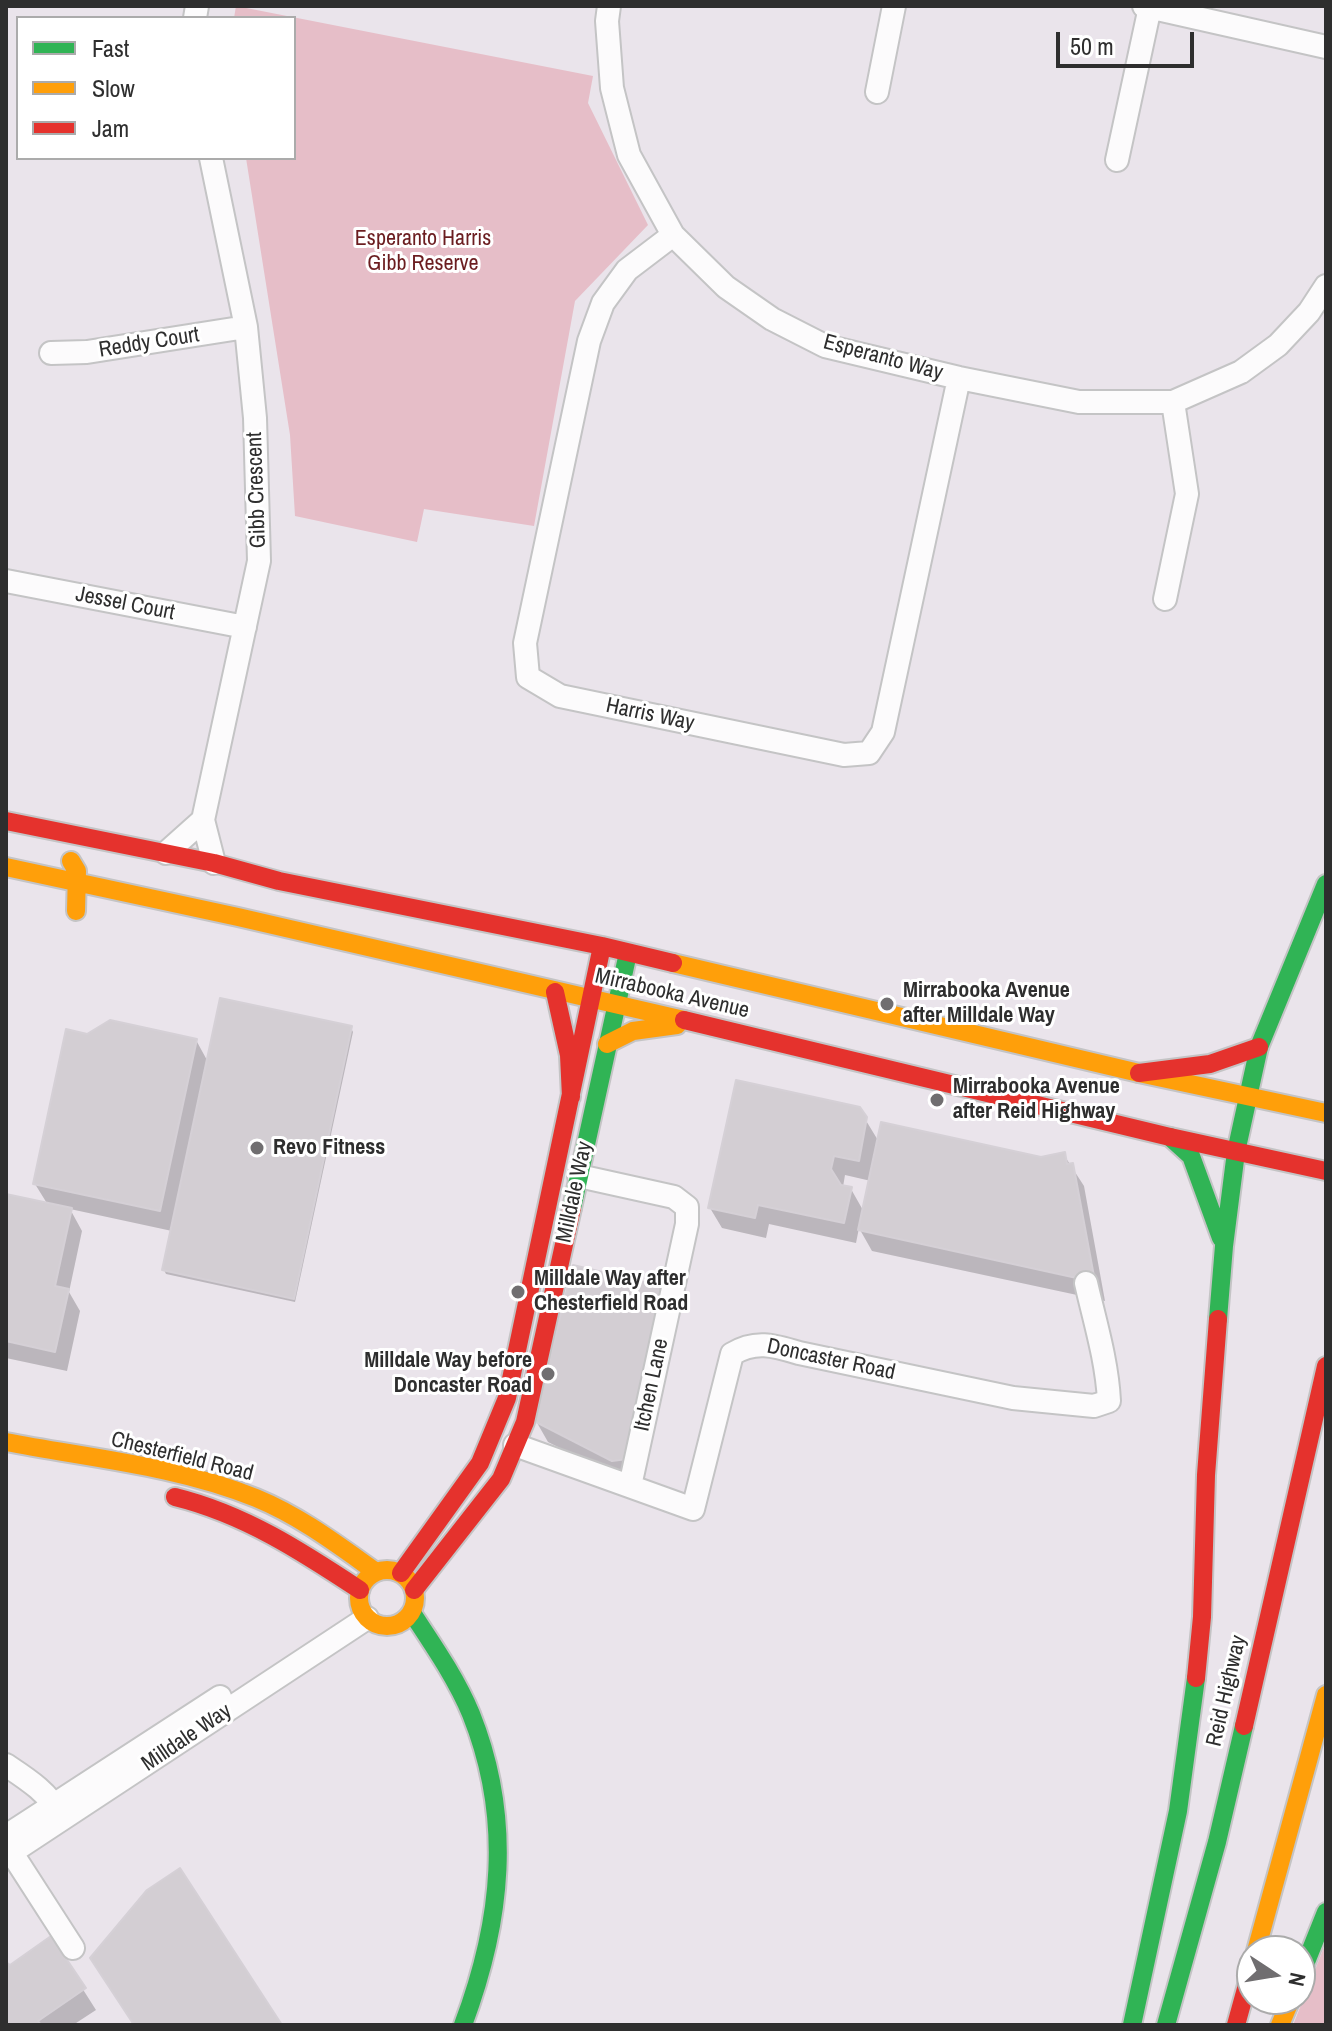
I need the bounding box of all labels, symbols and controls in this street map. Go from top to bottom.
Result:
legend [16,16,296,160]
scale bar [1060,16,1198,66]
text: 50 m [1070,30,1114,62]
text: Fast [92,32,129,64]
text: Slow [92,72,135,104]
text: Jam [92,112,129,144]
park label: Esperanto Harris Gibb Reserve [355,226,491,278]
street label: Reddy Court [97,322,201,364]
street label: Esperanto Way [820,329,946,387]
street label: Gibb Crescent [242,431,272,549]
street label: Jessel Court [73,581,177,627]
street label: Harris Way [603,693,697,737]
street label: Mirrabooka Avenue [592,963,752,1025]
place label: Mirrabooka Avenue after Milldale Way [903,978,1070,1030]
marker: Mirrabooka Avenue after Milldale Way [878,995,896,1013]
place label: Mirrabooka Avenue after Reid Highway [953,1074,1120,1126]
marker: Mirrabooka Avenue after Reid Highway [928,1091,946,1109]
place label: Revo Fitness [273,1135,385,1161]
marker: Revo Fitness [248,1139,266,1157]
street label: Milldale Way [551,1139,599,1245]
place label: Milldale Way after Chesterfield Road [534,1266,688,1318]
marker: Milldale Way after Chesterfield Road [509,1283,527,1301]
street label: Doncaster Road [765,1334,897,1386]
street label: Itchen Lane [629,1336,675,1434]
place label: Milldale Way before Doncaster Road [364,1348,532,1400]
marker: Milldale Way before Doncaster Road [539,1365,557,1383]
street label: Chesterfield Road [108,1427,256,1487]
street label: Reid Highway [1201,1633,1253,1749]
street label: Milldale Way [137,1698,237,1778]
north arrow [1236,1935,1316,2015]
text: N [1281,1970,1314,1989]

